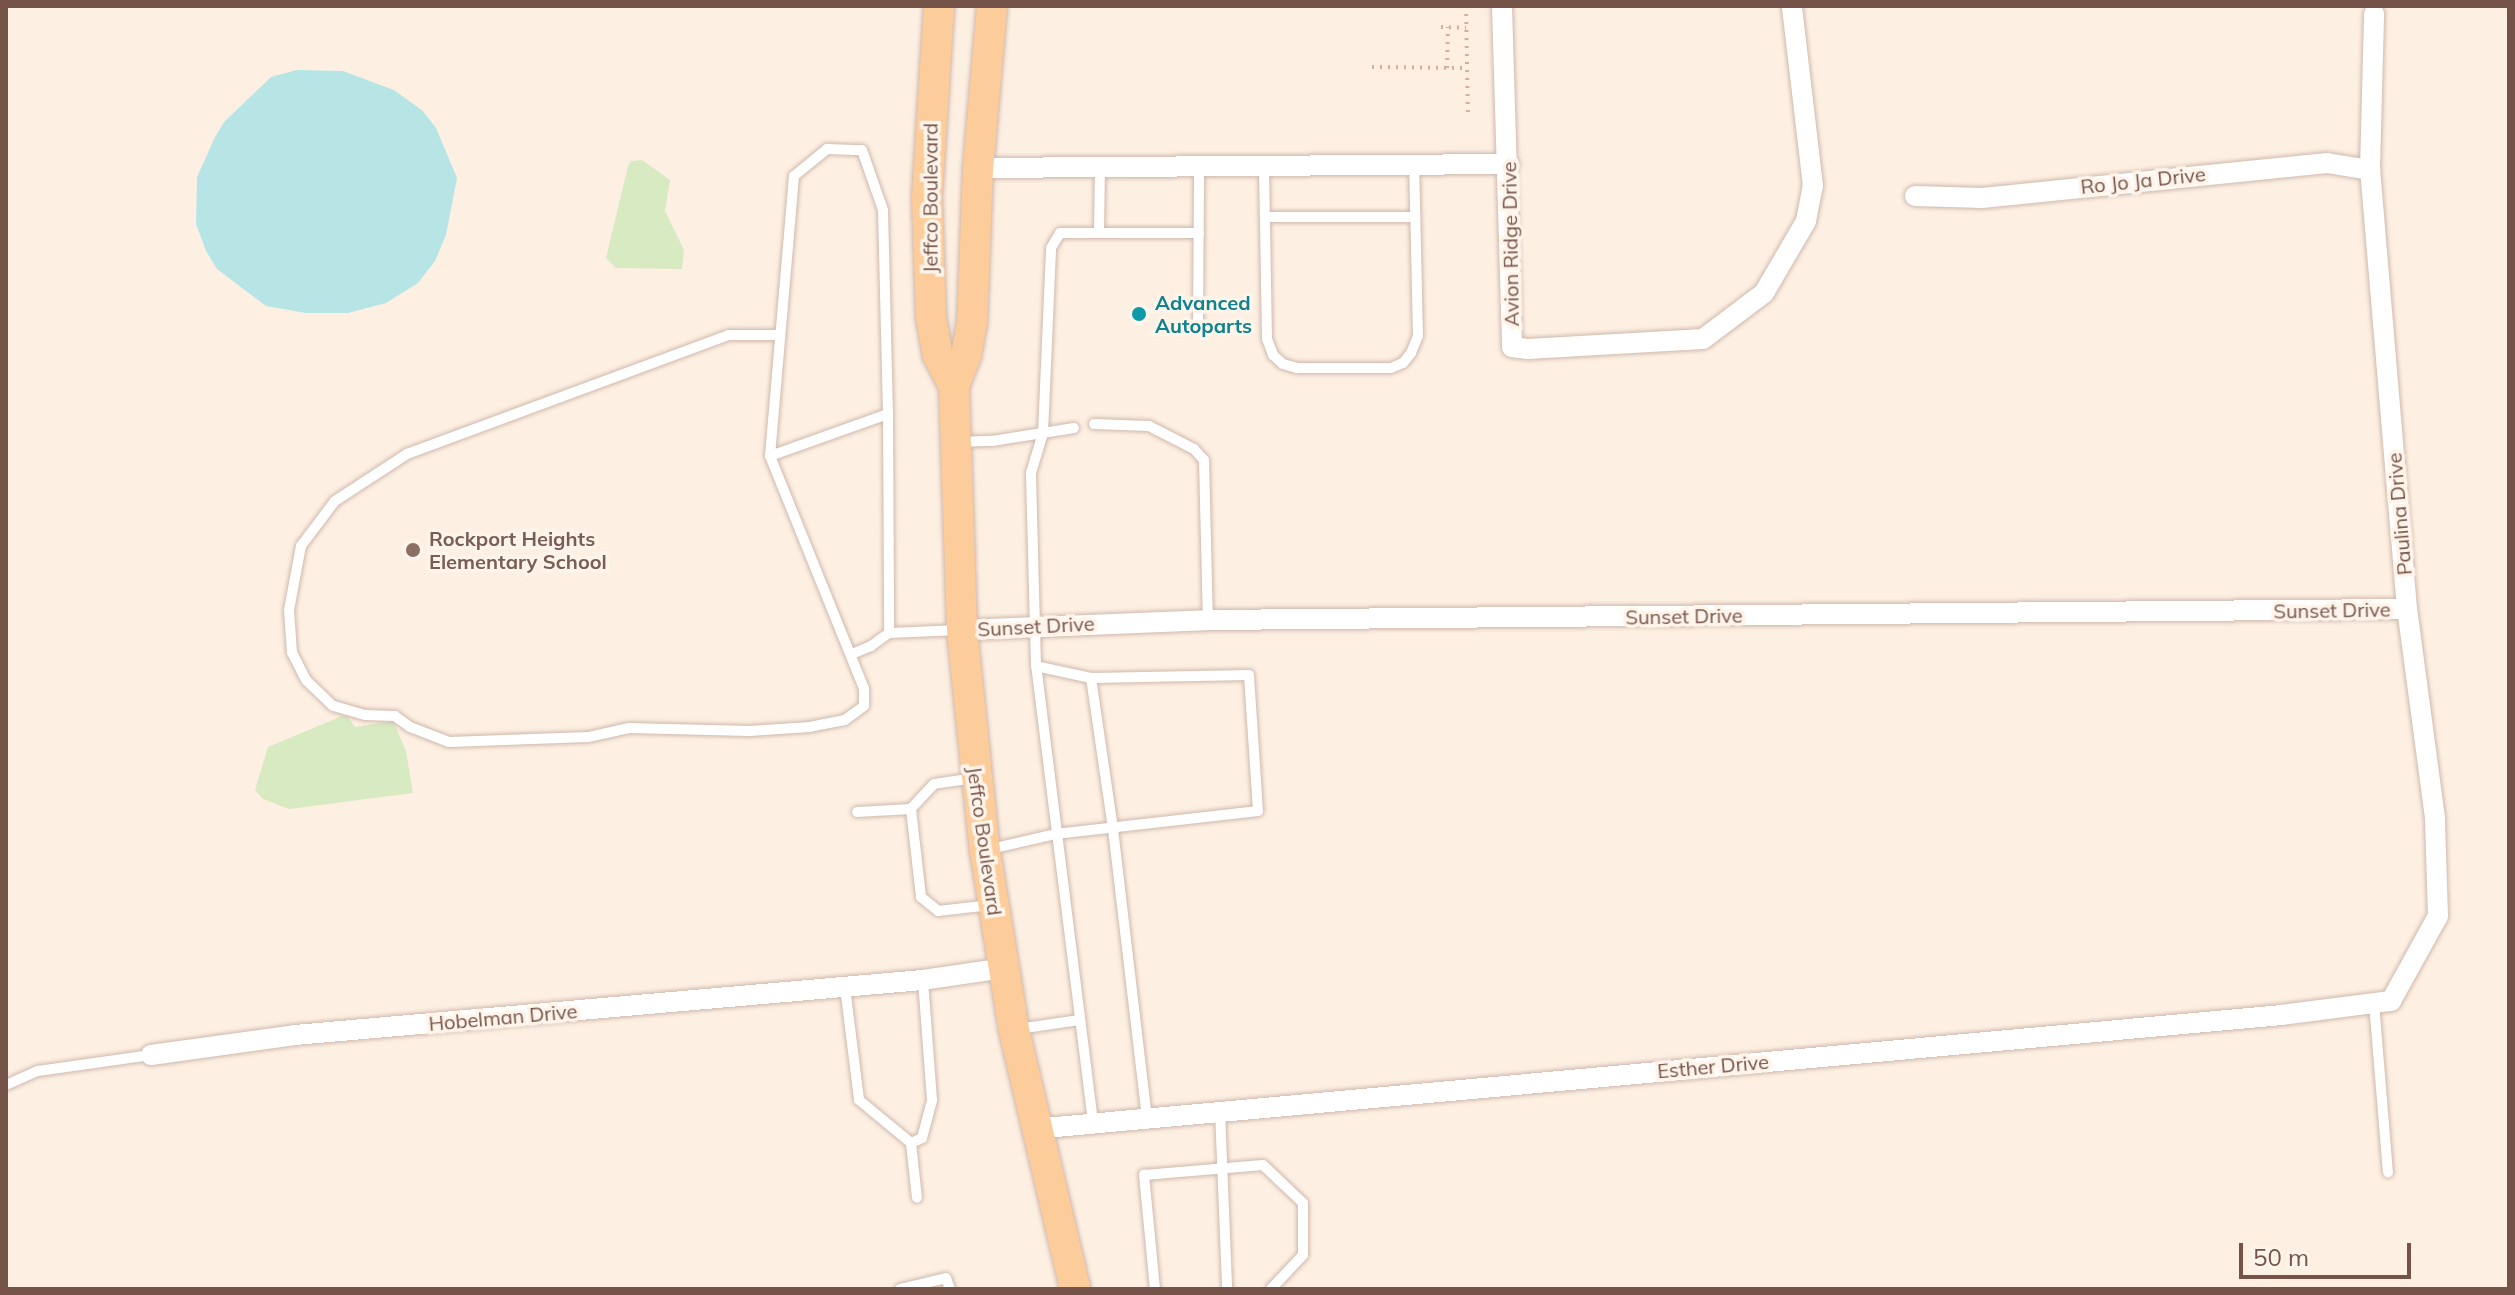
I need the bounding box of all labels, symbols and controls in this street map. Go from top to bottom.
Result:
street label: Jeffco Boulevard [918,123,942,273]
street label: Avion Ridge Drive [1497,161,1523,327]
street label: Ro Jo Ja Drive [2079,162,2207,198]
place label: Advanced Autoparts [1155,290,1252,337]
marker: Advanced Autoparts [1130,305,1148,323]
street label: Paulina Drive [2382,452,2416,576]
place label: Rockport Heights Elementary School [429,526,607,573]
marker: Rockport Heights Elementary School [404,541,422,559]
street label: Sunset Drive [2273,597,2391,623]
street label: Sunset Drive [1625,603,1743,629]
street label: Sunset Drive [977,611,1095,641]
street label: Jeffco Boulevard [963,765,1007,917]
street label: Hobelman Drive [428,999,578,1035]
street label: Esther Drive [1656,1049,1770,1083]
scale bar [2243,1227,2415,1277]
text: 50 m [2253,1242,2309,1272]

